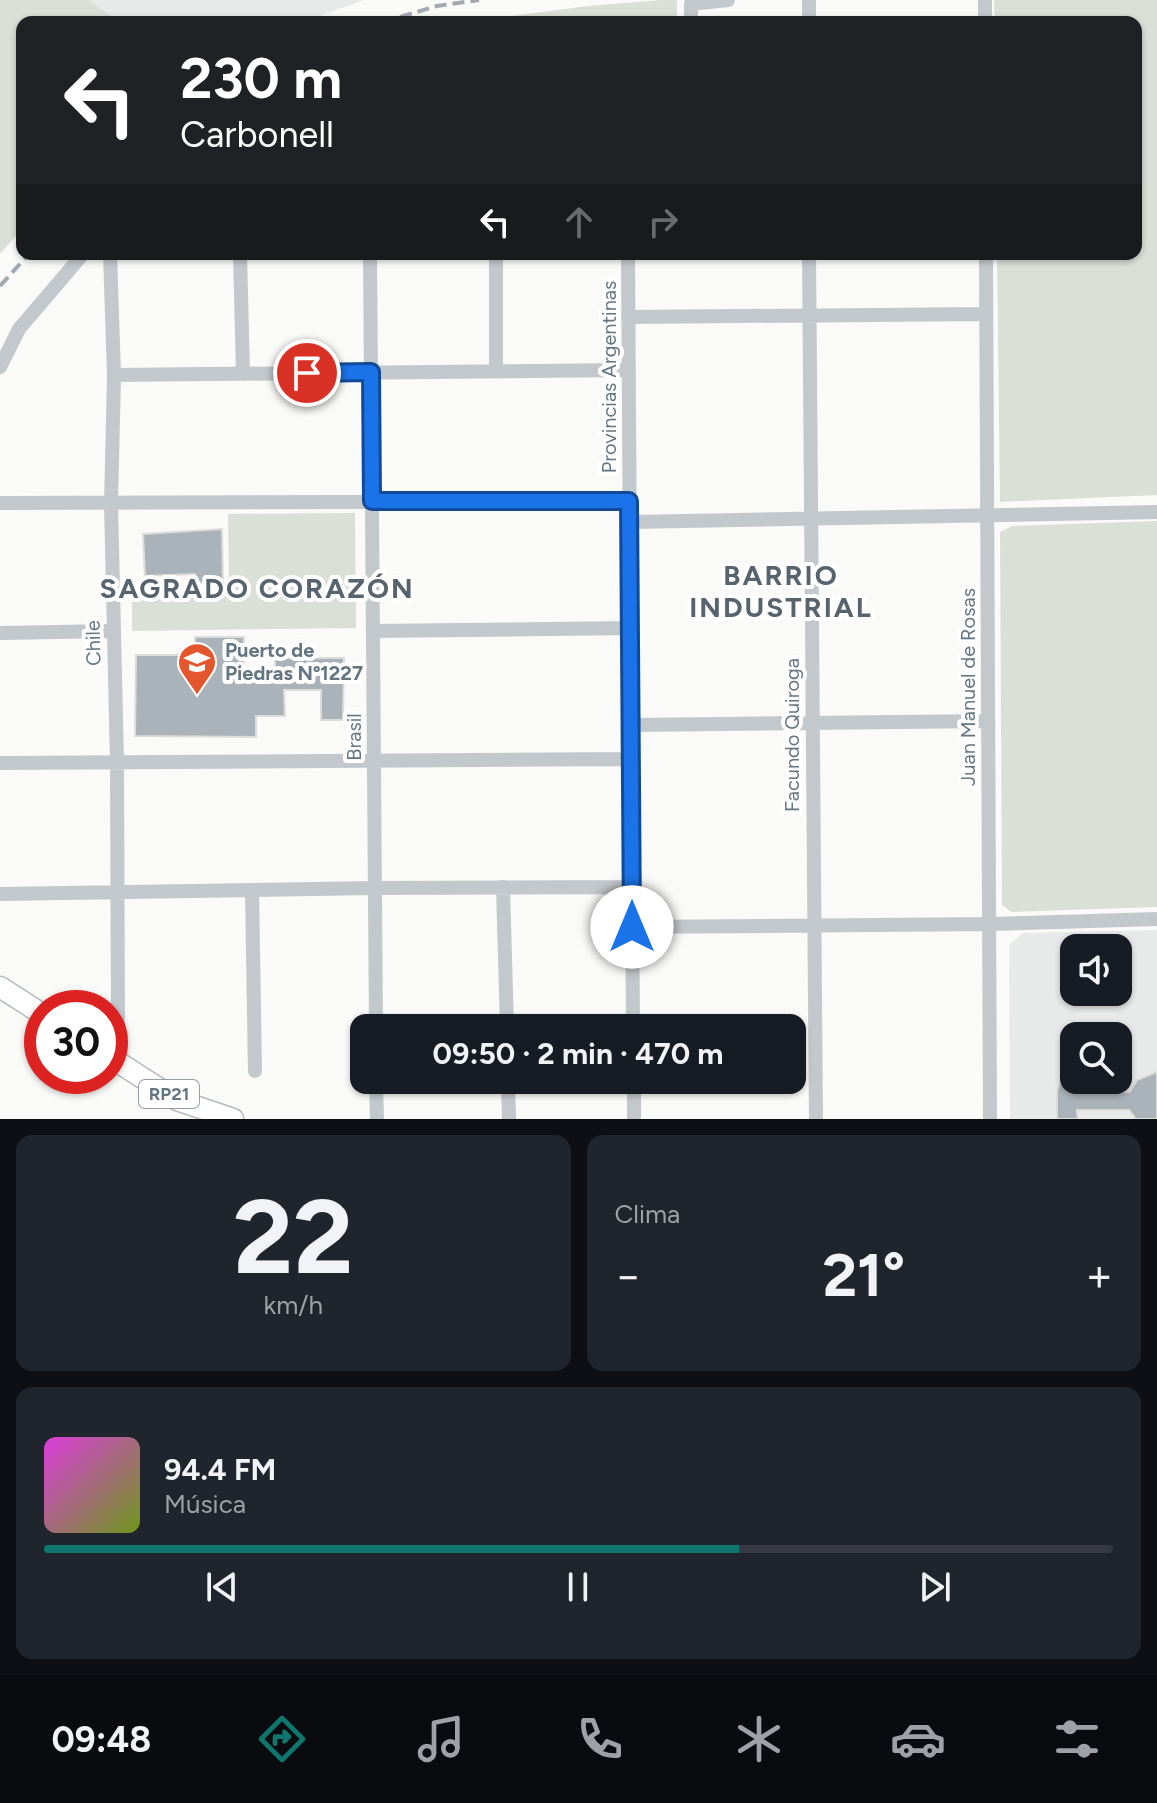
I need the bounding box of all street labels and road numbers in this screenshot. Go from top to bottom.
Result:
street label: Provincias Argentinas [597,281,621,473]
street label: Juan Manuel de Rosas [956,588,980,786]
street label: Chile [81,620,105,666]
street label: Facundo Quiroga [780,658,804,812]
street label: Brasil [342,713,366,761]
road number: RP21 [139,1080,199,1108]

